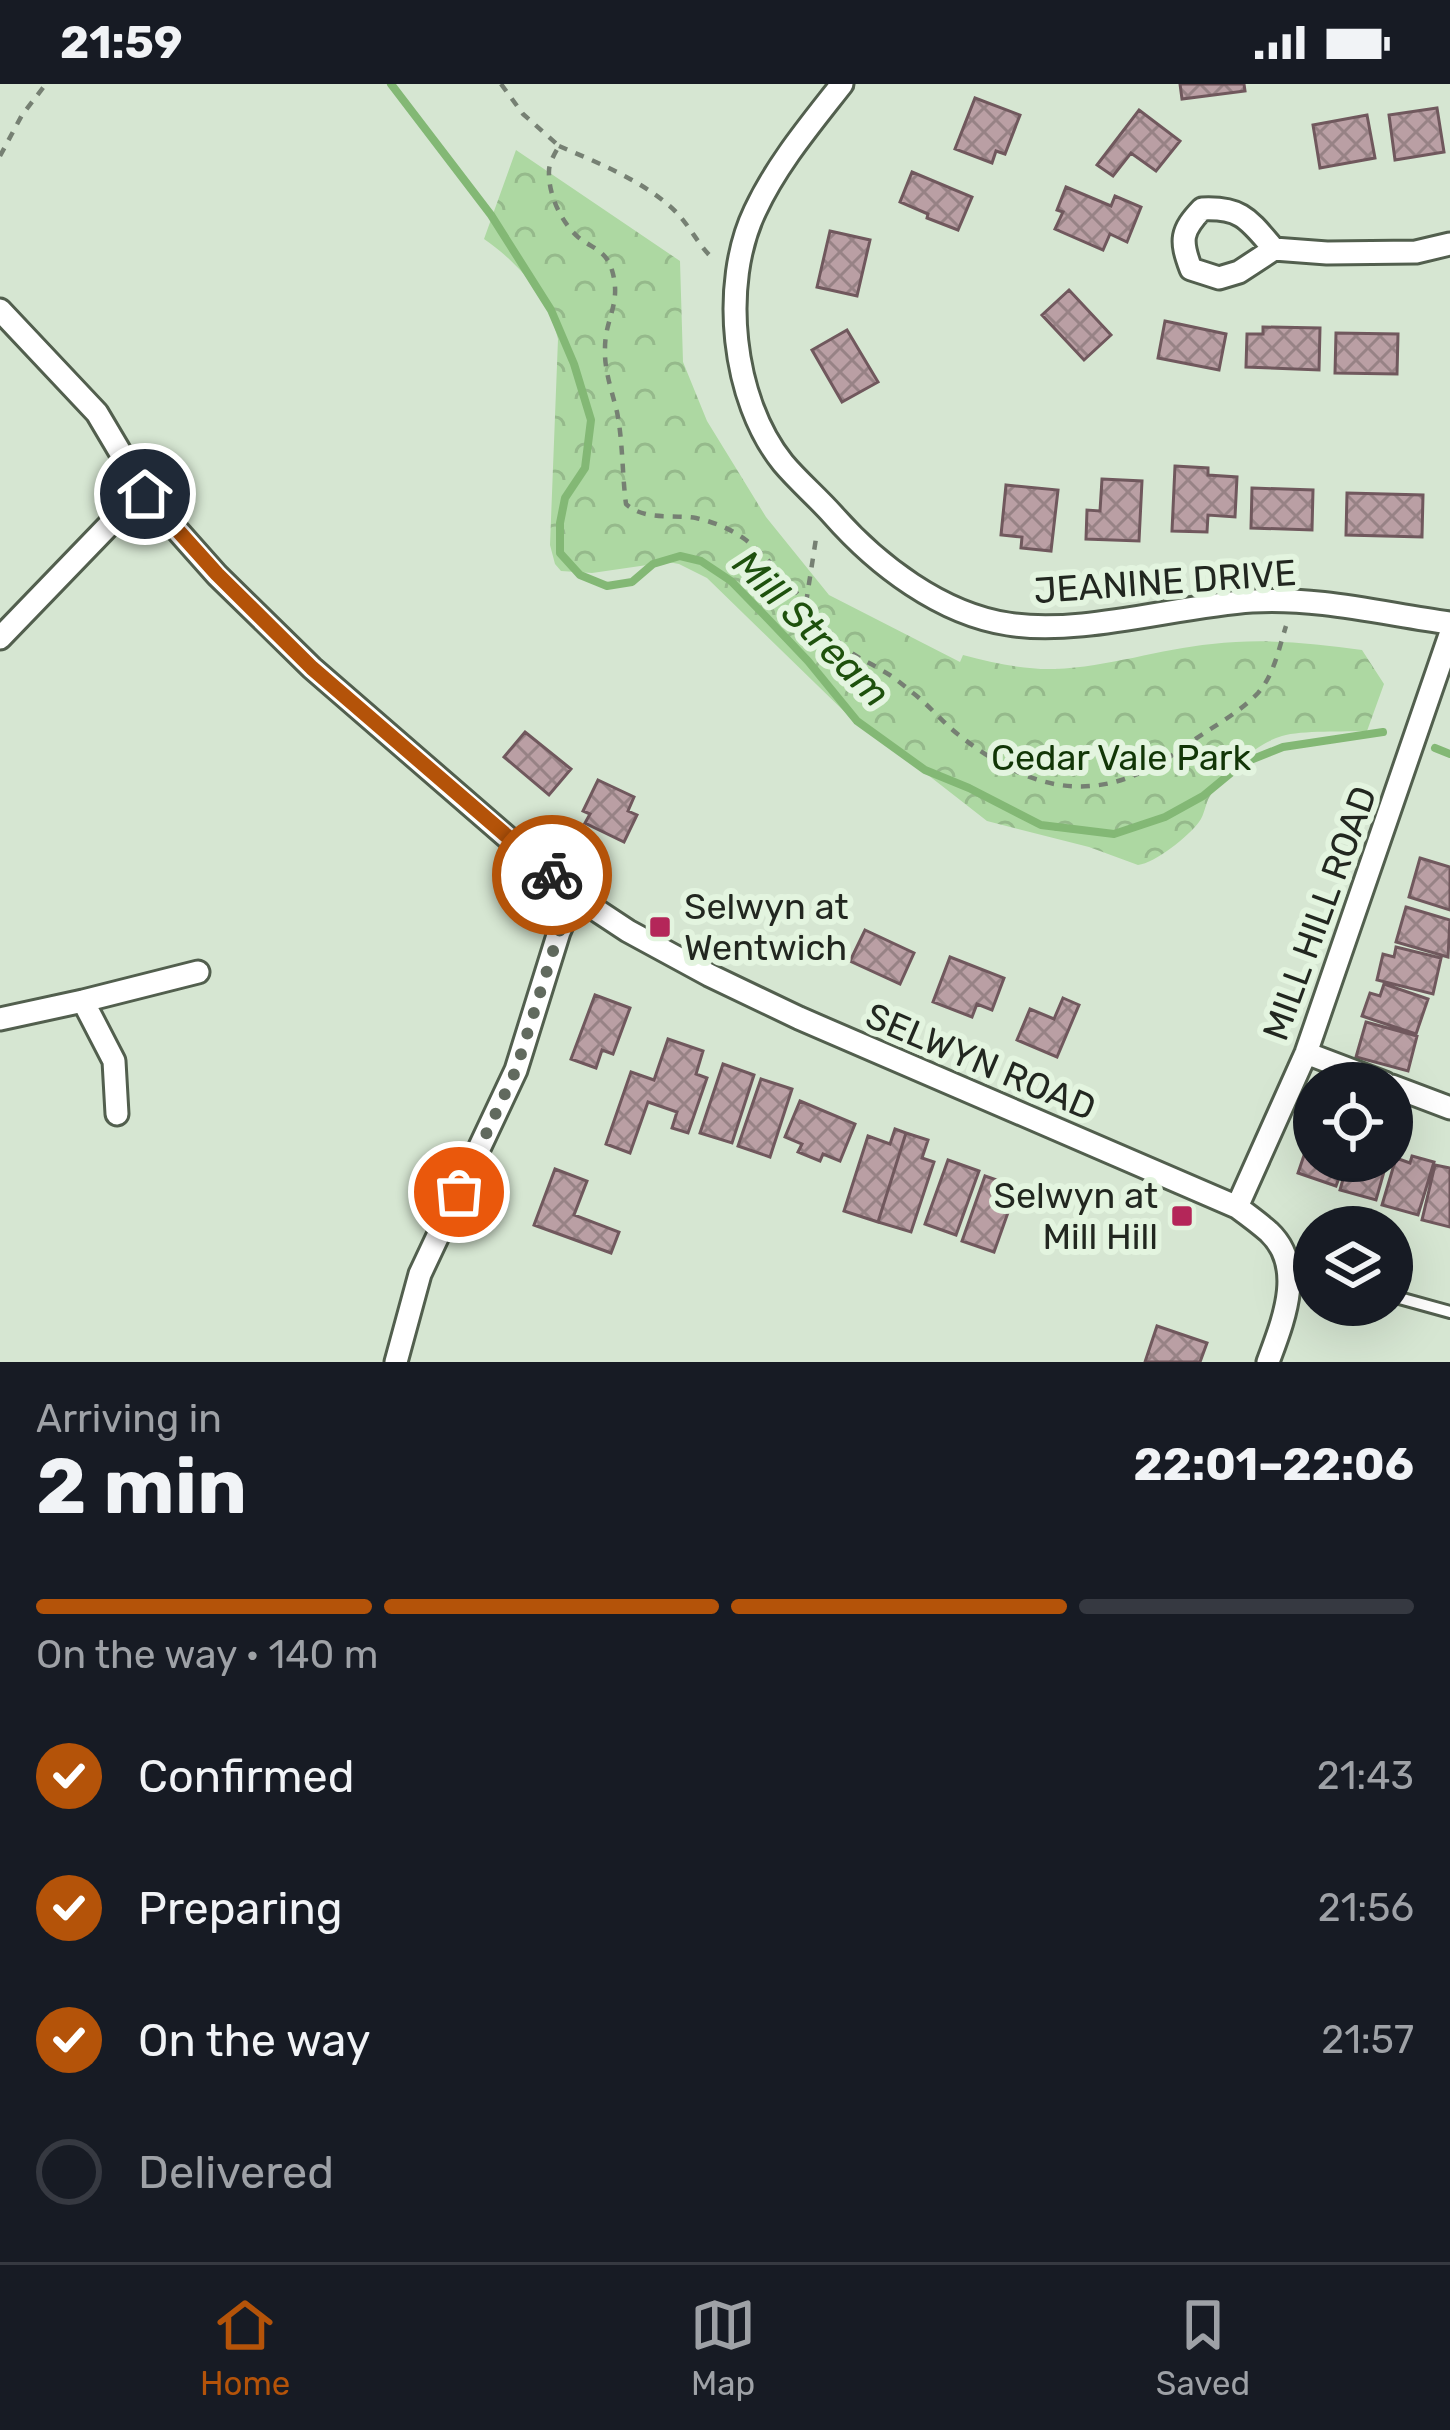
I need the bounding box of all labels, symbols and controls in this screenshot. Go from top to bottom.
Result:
text: 21:59 [60,16,183,69]
pin [94,443,196,545]
icon: home [112,461,178,527]
water label: Mill Stream [723,541,899,717]
street label: JEANINE DRIVE [1032,551,1298,612]
park label: Cedar Vale Park [991,736,1252,779]
street label: MILL HILL ROAD [1254,780,1385,1046]
courier [492,815,612,935]
icon: bike [519,842,585,908]
place label: Selwyn at Wentwich [684,885,848,969]
marker: Selwyn at Wentwich [647,914,673,940]
street label: SELWYN ROAD [860,994,1102,1129]
map controls [1293,1062,1413,1326]
button: locate [1293,1062,1413,1182]
pin [408,1141,510,1243]
icon: bag [426,1159,492,1225]
place label: Selwyn at Mill Hill [994,1174,1158,1258]
marker: Selwyn at Mill Hill [1169,1203,1195,1229]
button: layers [1293,1206,1413,1326]
text: Arriving in [36,1396,222,1442]
text: 22:01–22:06 [1134,1438,1414,1491]
text: 2 min [36,1440,247,1533]
text: On the way · 140 m [36,1632,378,1678]
icon: check [36,1743,102,1809]
text: Confirmed [138,1750,355,1803]
text: 21:43 [1317,1753,1414,1799]
icon: check [36,1875,102,1941]
text: Preparing [138,1882,343,1935]
text: 21:56 [1318,1885,1414,1931]
icon: check [36,2007,102,2073]
text: On the way [138,2014,371,2067]
text: 21:57 [1321,2017,1414,2063]
text: Delivered [138,2146,334,2199]
tab: Home [200,2292,290,2403]
tab: Map [690,2292,756,2403]
tab: Saved [1156,2292,1250,2403]

